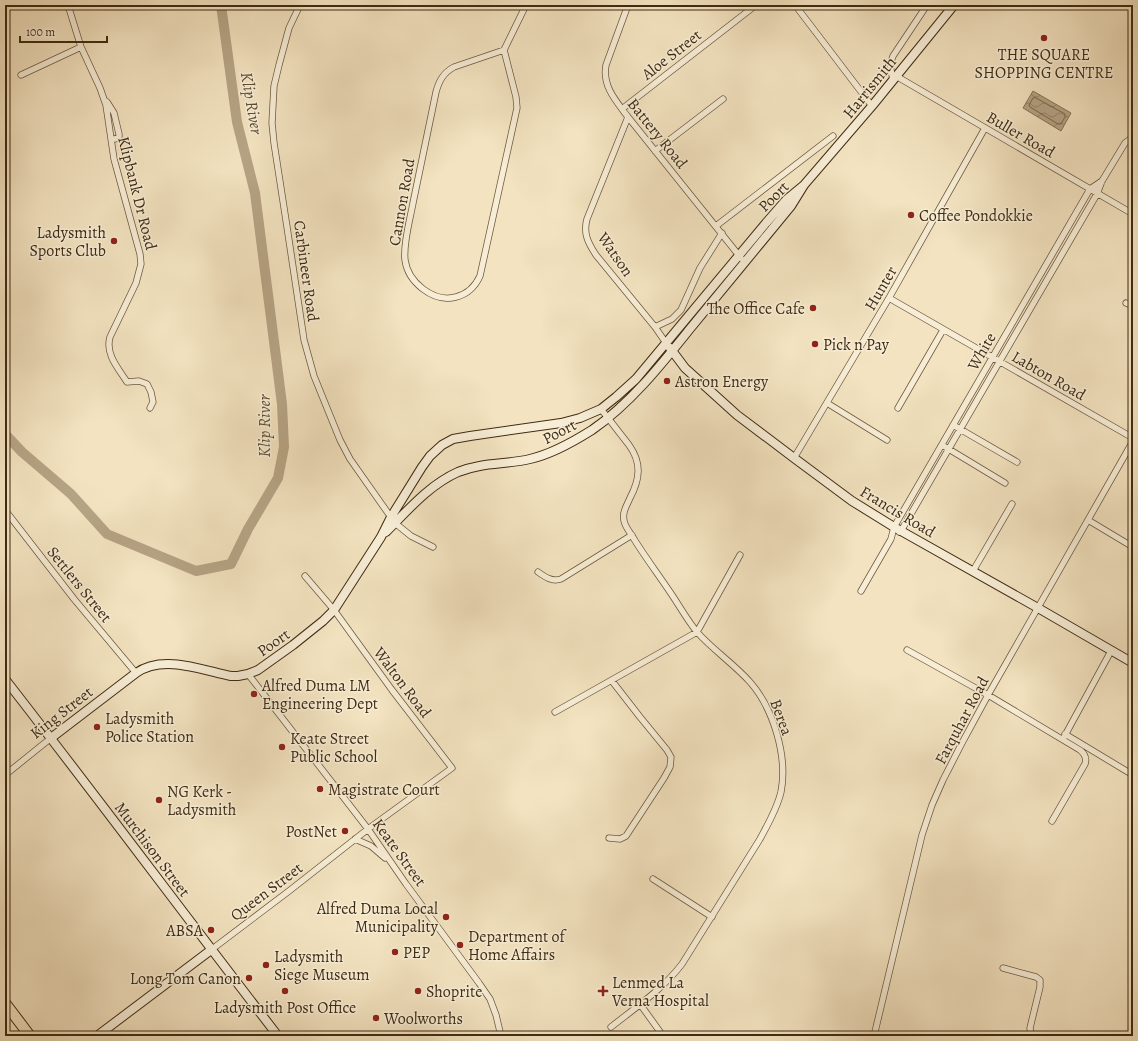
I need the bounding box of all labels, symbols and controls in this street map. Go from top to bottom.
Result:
scale bar [20,18,107,44]
text: 100 m [26,24,55,40]
street label: Aloe Street [636,24,706,86]
marker: THE SQUARE SHOPPING CENTRE [1039,33,1049,43]
place label: THE SQUARE SHOPPING CENTRE [975,44,1114,84]
street label: Harrismith [838,52,902,123]
water label: Klip River [235,70,268,137]
street label: Battery Road [622,94,693,174]
street label: Buller Road [982,106,1059,164]
street label: Klipbank Dr Road [112,134,162,253]
street label: Cannon Road [383,156,421,248]
street label: Poort [753,176,794,217]
place label: Coffee Pondokkie [919,205,1033,227]
marker: Coffee Pondokkie [906,210,916,220]
street label: Carbineer Road [288,219,324,324]
place label: Ladysmith Sports Club [29,222,106,262]
street label: Watson [591,227,639,281]
marker: Ladysmith Sports Club [109,236,119,246]
street label: Hunter [859,262,902,315]
place label: The Office Cafe [707,298,805,320]
marker: The Office Cafe [808,303,818,313]
street label: White [962,329,1001,375]
place label: Pick n Pay [823,334,890,356]
marker: Pick n Pay [810,339,820,349]
street label: Labton Road [1007,346,1090,406]
place label: Astron Energy [674,371,769,393]
marker: Astron Energy [662,376,672,386]
water label: Klip River [253,393,276,457]
street label: Poort [539,414,580,450]
street label: Francis Road [856,481,940,543]
street label: Settlers Street [42,542,117,627]
street label: Poort [253,624,294,662]
street label: Walton Road [368,642,436,723]
street label: Farquhar Road [930,672,994,768]
place label: Alfred Duma LM Engineering Dept [261,675,378,715]
street label: King Street [26,681,97,744]
marker: Alfred Duma LM Engineering Dept [249,689,259,699]
street label: Berea [764,696,798,739]
place label: Ladysmith Police Station [105,708,194,748]
marker: Ladysmith Police Station [92,722,102,732]
place label: Keate Street Public School [290,728,377,768]
marker: Keate Street Public School [277,742,287,752]
place label: Magistrate Court [328,779,440,801]
place label: NG Kerk - Ladysmith [167,781,237,821]
marker: Magistrate Court [315,784,325,794]
marker: NG Kerk - Ladysmith [154,795,164,805]
street label: Murchison Street [109,798,195,902]
street label: Keate Street [367,814,431,891]
place label: PostNet [286,821,337,843]
marker: PostNet [340,826,350,836]
street label: Queen Street [226,857,307,926]
place label: Alfred Duma Local Municipality [316,898,439,938]
marker: Alfred Duma Local Municipality [441,912,451,922]
place label: ABSA [165,920,204,942]
marker: ABSA [206,925,216,935]
place label: Department of Home Affairs [468,926,567,966]
marker: Department of Home Affairs [455,940,465,950]
place label: PEP [403,942,430,964]
place label: Ladysmith Siege Museum [274,946,370,986]
marker: PEP [390,947,400,957]
marker: Ladysmith Siege Museum [261,960,271,970]
place label: Long Tom Canon [130,968,241,990]
place label: Lenmed La Verna Hospital [611,972,709,1012]
marker: Long Tom Canon [244,973,254,983]
place label: Shoprite [426,981,482,1003]
marker: Lenmed La Verna Hospital [597,985,609,997]
marker: Ladysmith Post Office [280,986,290,996]
marker: Shoprite [413,986,423,996]
place label: Ladysmith Post Office [214,997,356,1019]
place label: Woolworths [383,1008,463,1030]
marker: Woolworths [371,1013,381,1023]

